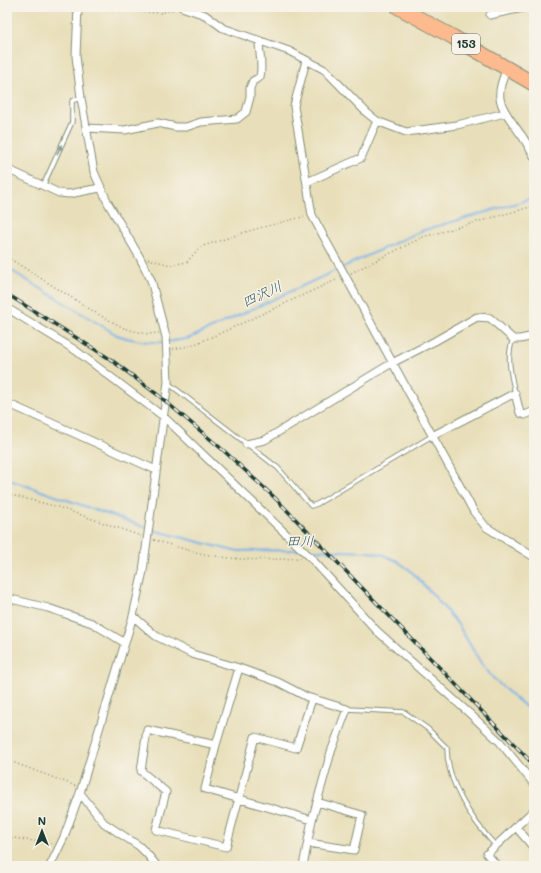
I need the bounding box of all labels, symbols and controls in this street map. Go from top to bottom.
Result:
road number: 153 [452,34,480,54]
one-way arrow [56,145,62,156]
water label: 四沢川 [239,276,285,311]
water label: 田川 [286,531,314,550]
north arrow [22,811,62,851]
text: N [38,813,46,828]

